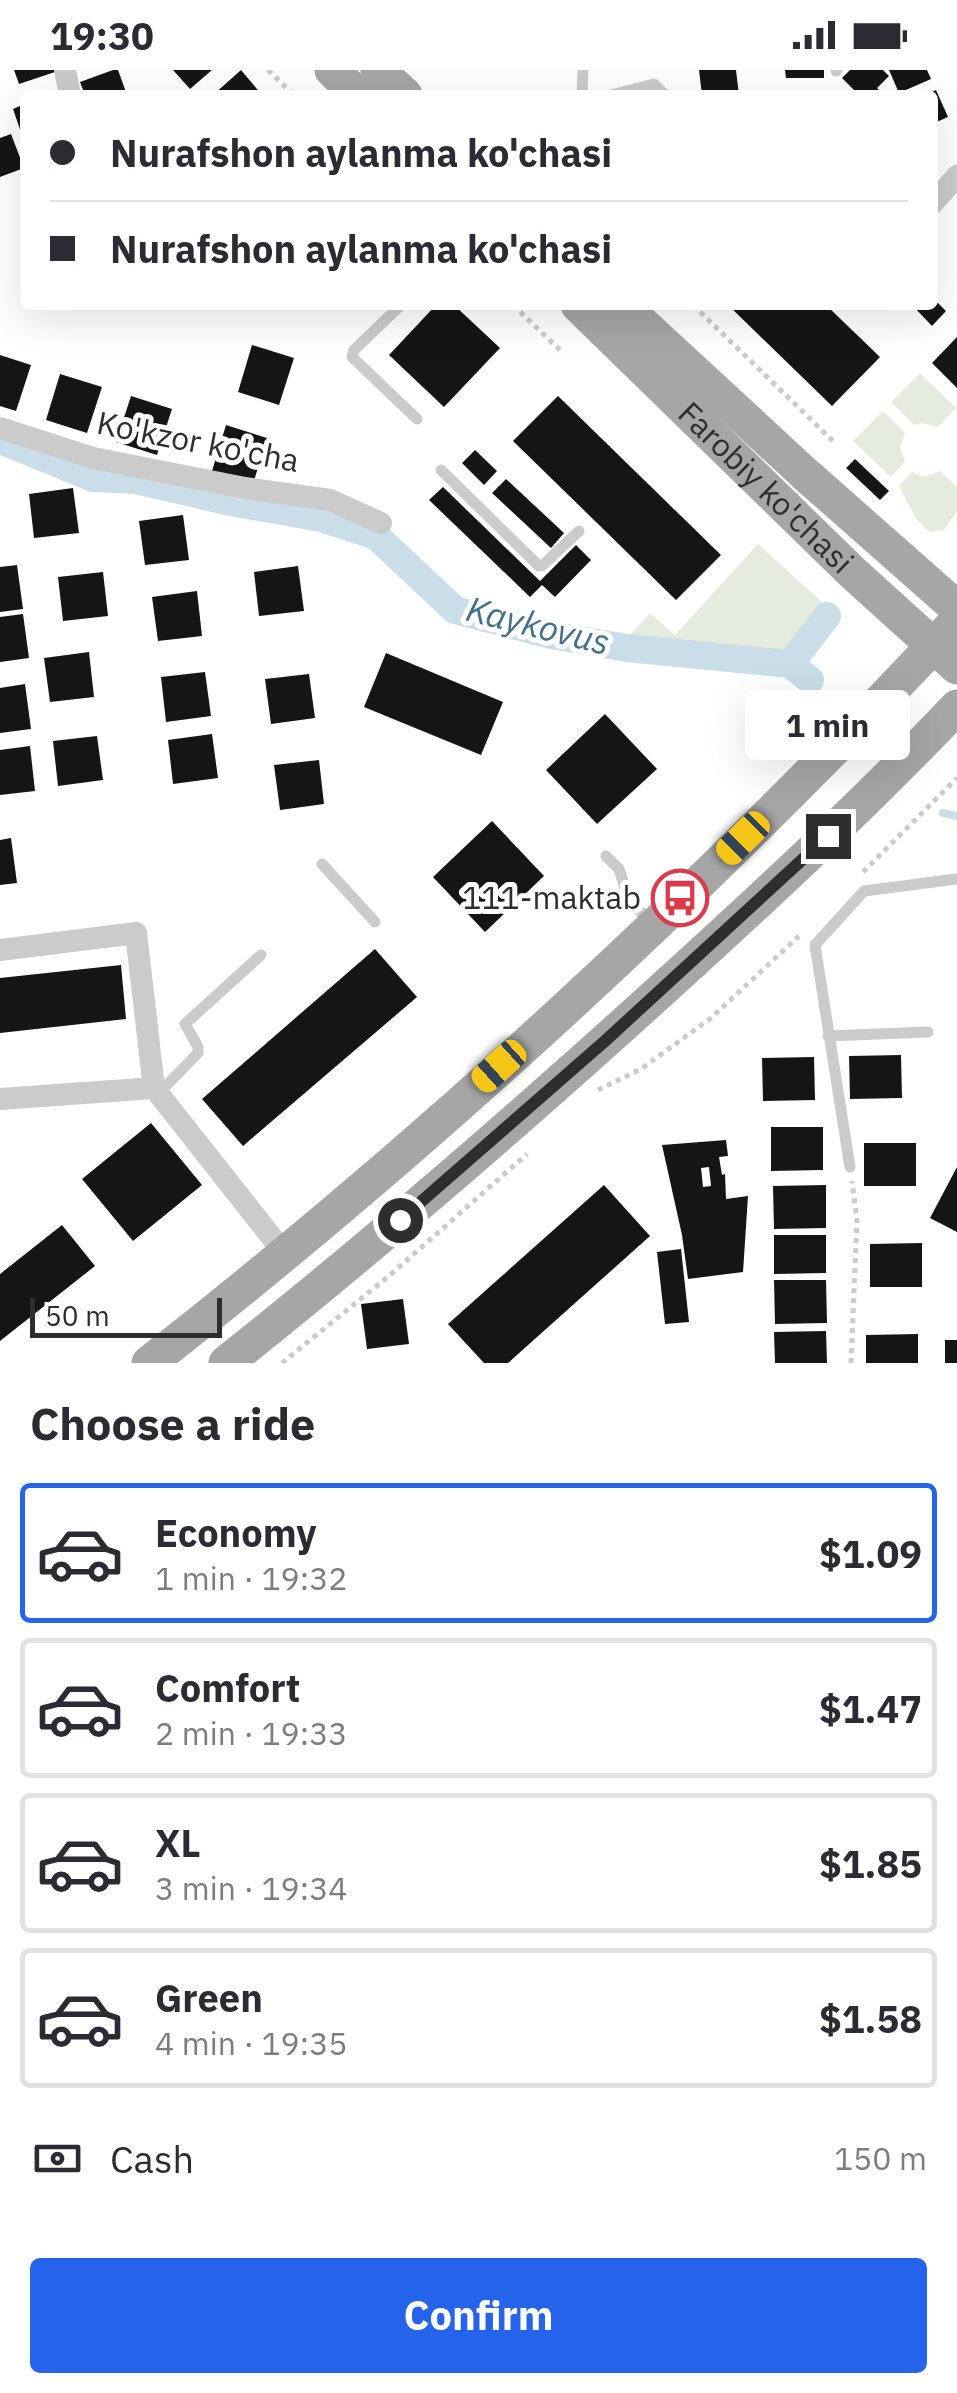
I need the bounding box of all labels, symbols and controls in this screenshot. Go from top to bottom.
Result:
text: 19:30 [50,11,154,60]
text: Nurafshon aylanma ko'chasi [110,128,612,177]
text: Nurafshon aylanma ko'chasi [110,224,612,273]
street label: Farobiy ko'chasi [670,392,863,582]
street label: Ko'kzor ko'cha [93,401,303,481]
water label: Kaykovus [462,585,615,665]
callout: 1 min [746,691,910,761]
text: 1 min [786,704,869,746]
car [711,806,775,870]
route end [806,814,851,859]
bus stop icon: 111-maktab [650,868,710,928]
place label: 111-maktab [462,876,641,918]
car [467,1035,531,1097]
route start [378,1198,423,1243]
scale bar [30,1293,222,1338]
text: 50 m [45,1297,110,1334]
text: Choose a ride [30,1394,315,1452]
icon: car [35,1508,125,1598]
text: Economy [155,1508,317,1557]
text: $1.09 [819,1529,922,1578]
text: 1 min · 19:32 [155,1557,348,1599]
icon: car [35,1663,125,1753]
text: Comfort [155,1663,300,1712]
text: $1.47 [819,1684,922,1733]
text: 2 min · 19:33 [155,1712,348,1754]
icon: car [35,1818,125,1908]
text: XL [155,1818,201,1867]
text: $1.85 [819,1839,922,1888]
text: 3 min · 19:34 [155,1867,348,1909]
icon: car [35,1973,125,2063]
text: Green [155,1973,263,2022]
text: $1.58 [819,1994,922,2043]
text: 4 min · 19:35 [155,2022,348,2064]
icon: cash [30,2131,85,2186]
text: Cash [110,2134,194,2183]
text: 150 m [834,2137,927,2179]
button: Confirm [30,2258,927,2373]

